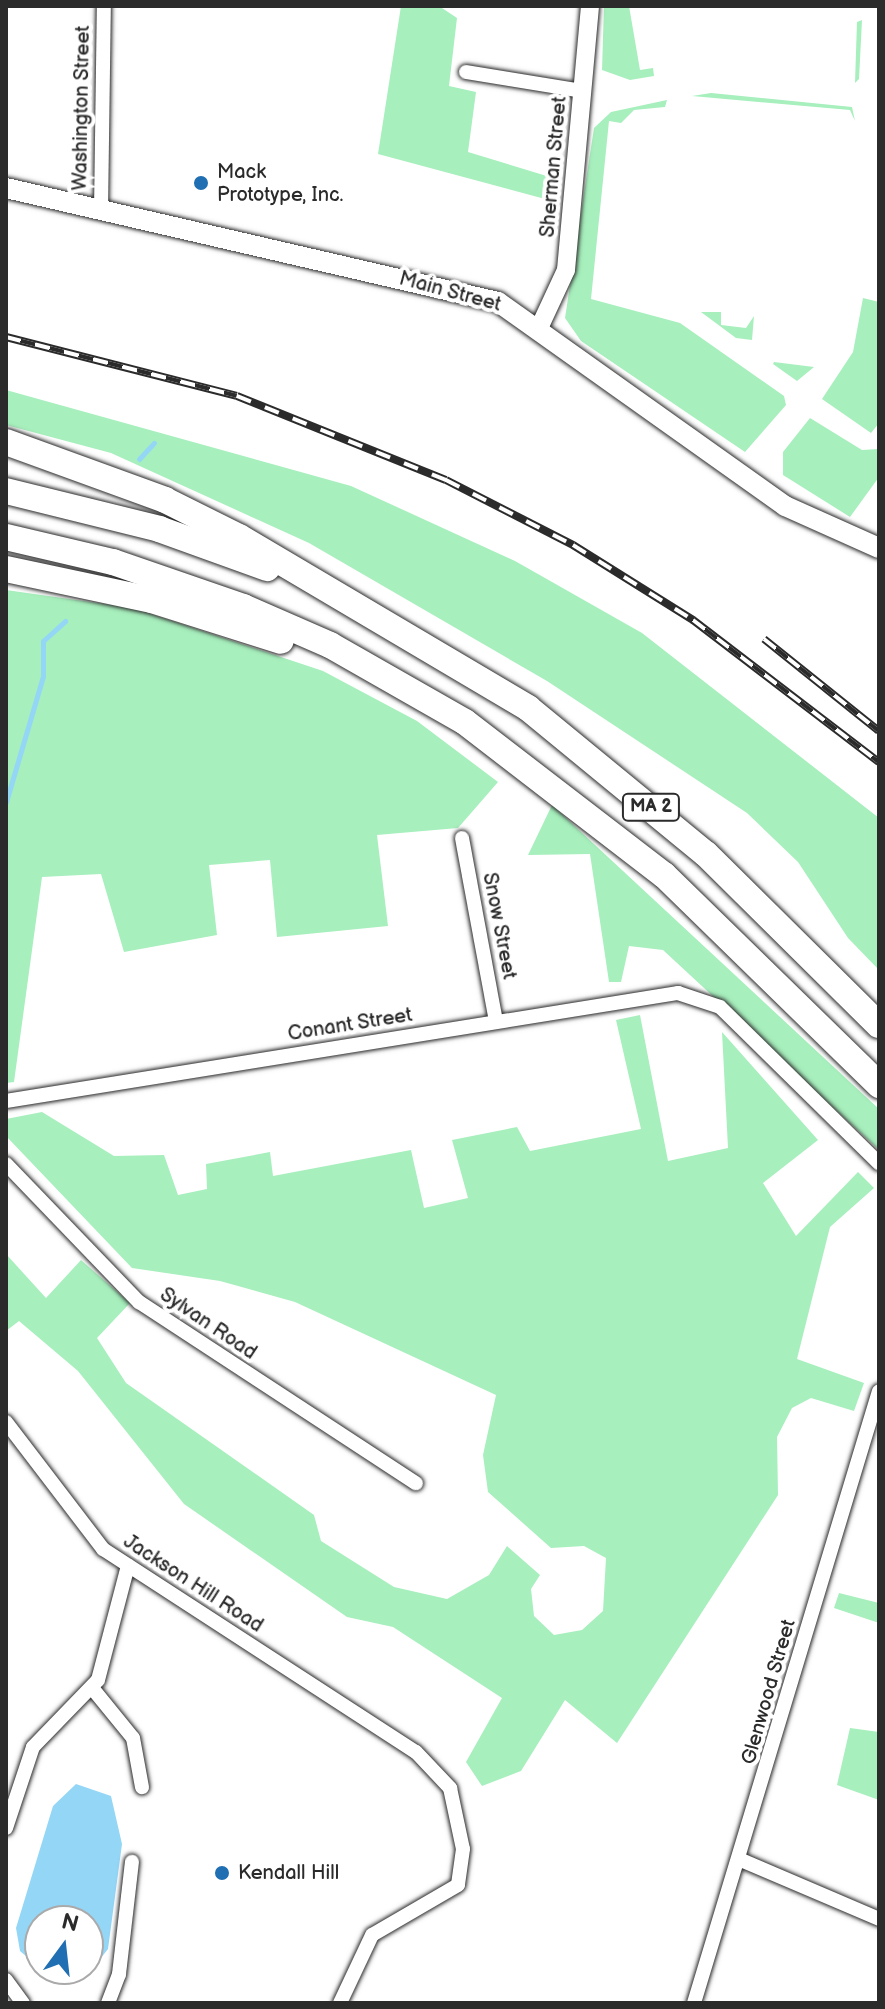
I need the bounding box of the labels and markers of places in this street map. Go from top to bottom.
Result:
place label: Mack Prototype, Inc. [217,160,343,207]
marker: Mack Prototype, Inc. [192,174,210,192]
place label: Kendall Hill [238,1861,339,1885]
marker: Kendall Hill [213,1864,231,1882]

